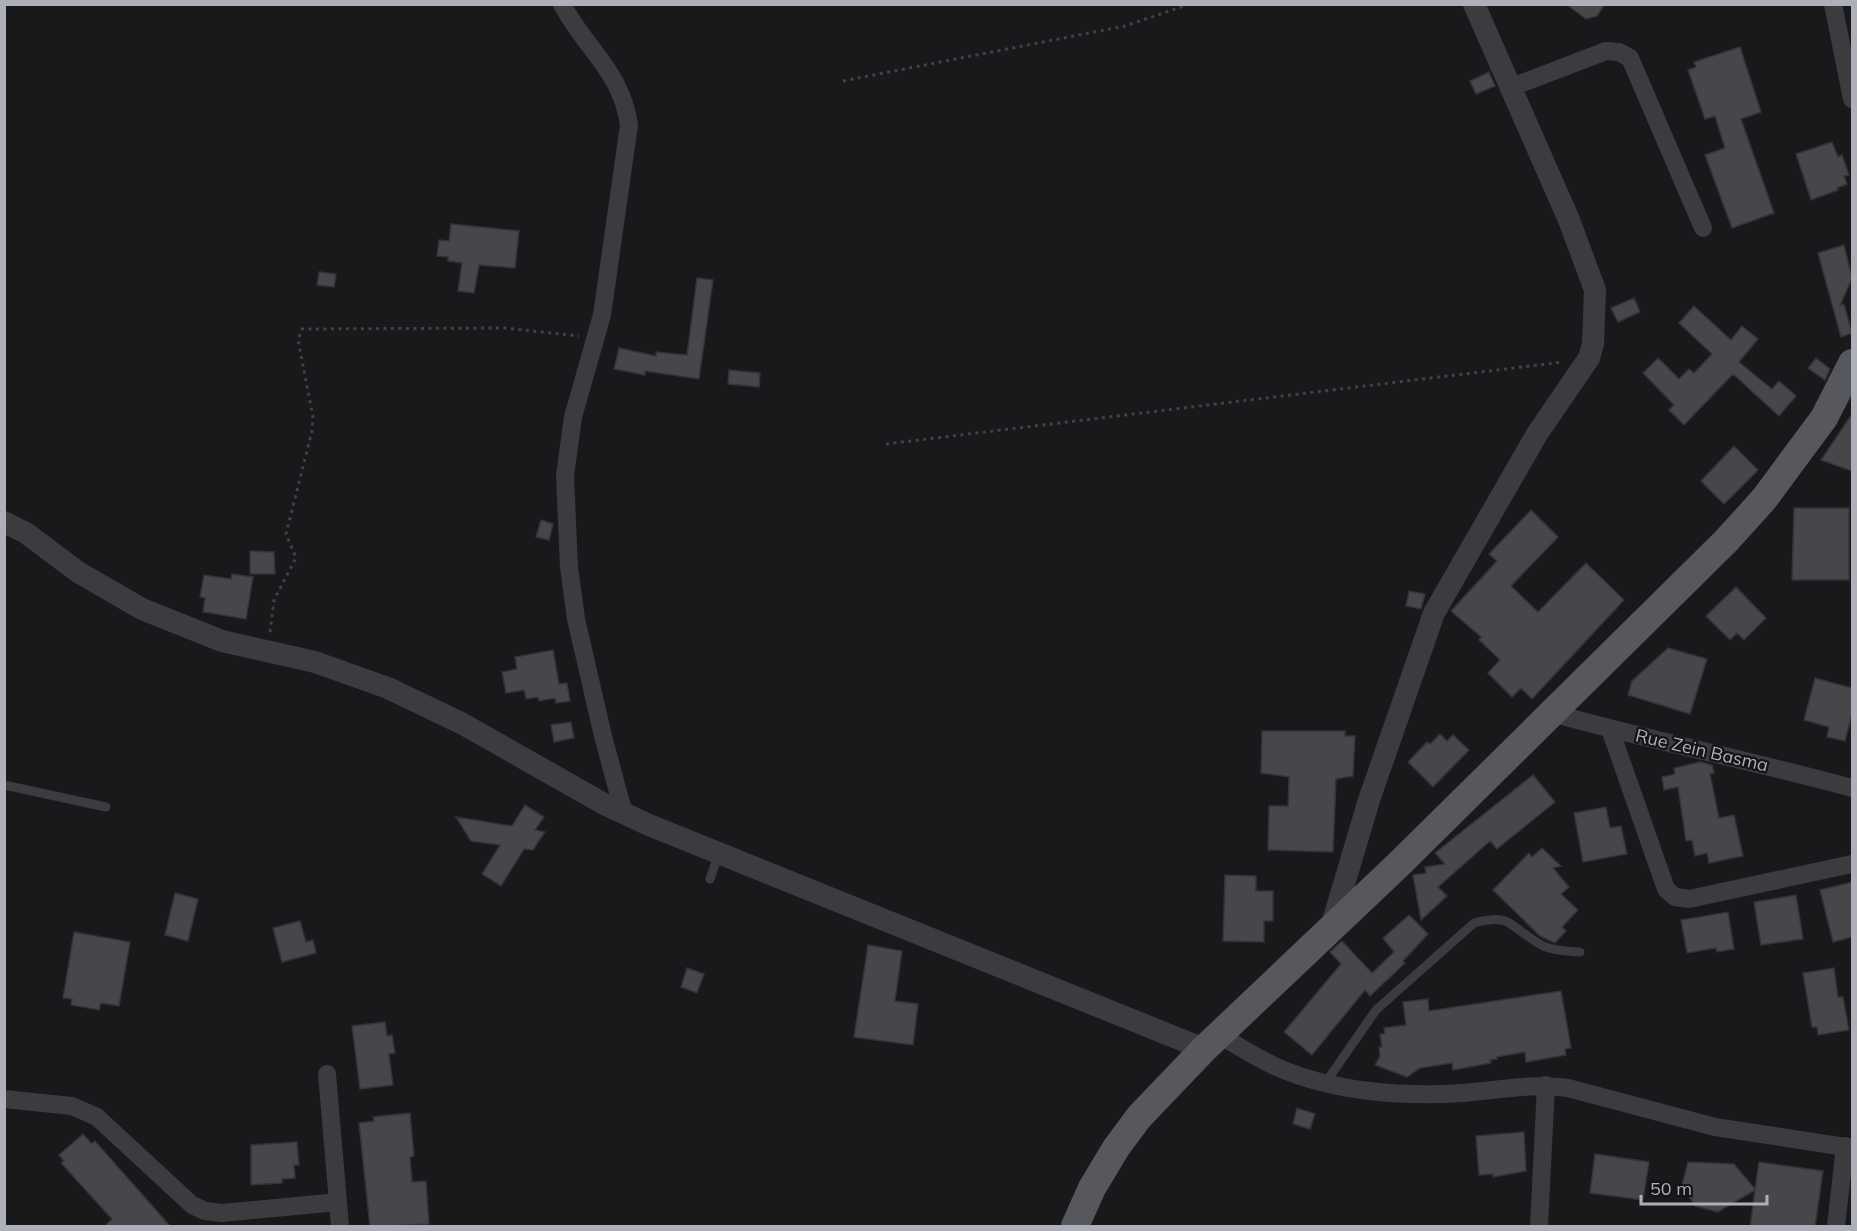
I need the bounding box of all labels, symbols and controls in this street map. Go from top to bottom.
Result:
street label: Rue Zein Basma [1633,724,1771,776]
scale bar [1641,1168,1767,1206]
text: 50 m [1650,1177,1692,1200]

